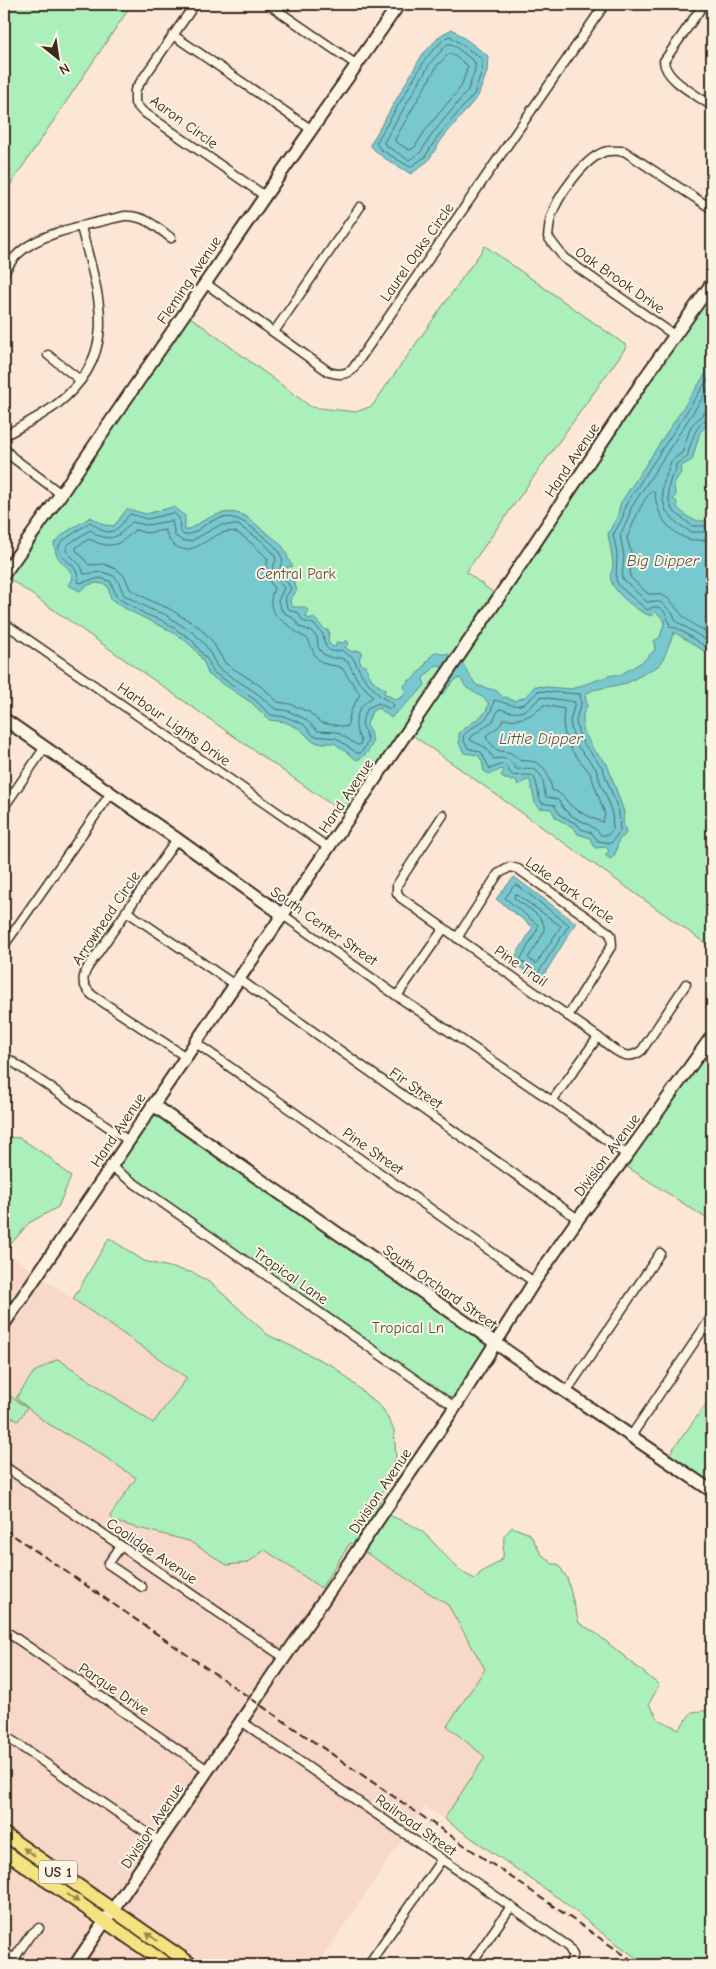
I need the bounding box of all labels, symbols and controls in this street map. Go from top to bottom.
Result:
north arrow [32,32,82,82]
text: N [56,59,72,78]
street label: Aaron Circle [147,91,222,153]
street label: Laurel Oaks Circle [376,199,458,305]
street label: Fleming Avenue [153,232,225,327]
street label: Oak Brook Drive [572,242,669,318]
street label: Hand Avenue [541,419,604,500]
water label: Big Dipper [627,552,700,570]
park label: Central Park [256,565,337,583]
street label: Harbour Lights Drive [114,678,234,770]
water label: Little Dipper [499,730,583,748]
street label: Hand Avenue [315,755,378,836]
street label: Lake Park Circle [522,853,618,928]
street label: Arrowhead Circle [68,867,144,968]
street label: South Center Street [267,882,381,970]
street label: Pine Trail [491,941,551,991]
street label: Fir Street [386,1063,447,1113]
street label: Hand Avenue [87,1089,150,1170]
street label: Division Avenue [570,1110,644,1200]
street label: Pine Street [339,1123,407,1179]
street label: South Orchard Street [379,1241,501,1334]
street label: Tropical Lane [250,1244,332,1309]
park label: Tropical Ln [372,1319,444,1337]
street label: Division Avenue [345,1444,415,1537]
street label: Coolidge Avenue [103,1514,201,1588]
street label: Parque Drive [75,1659,153,1719]
street label: Division Avenue [117,1779,187,1872]
street label: Railroad Street [372,1790,461,1860]
one-way arrow [22,1847,36,1857]
road number: US 1 [39,1860,77,1884]
one-way arrow [66,1893,79,1903]
one-way arrow [145,1932,159,1942]

